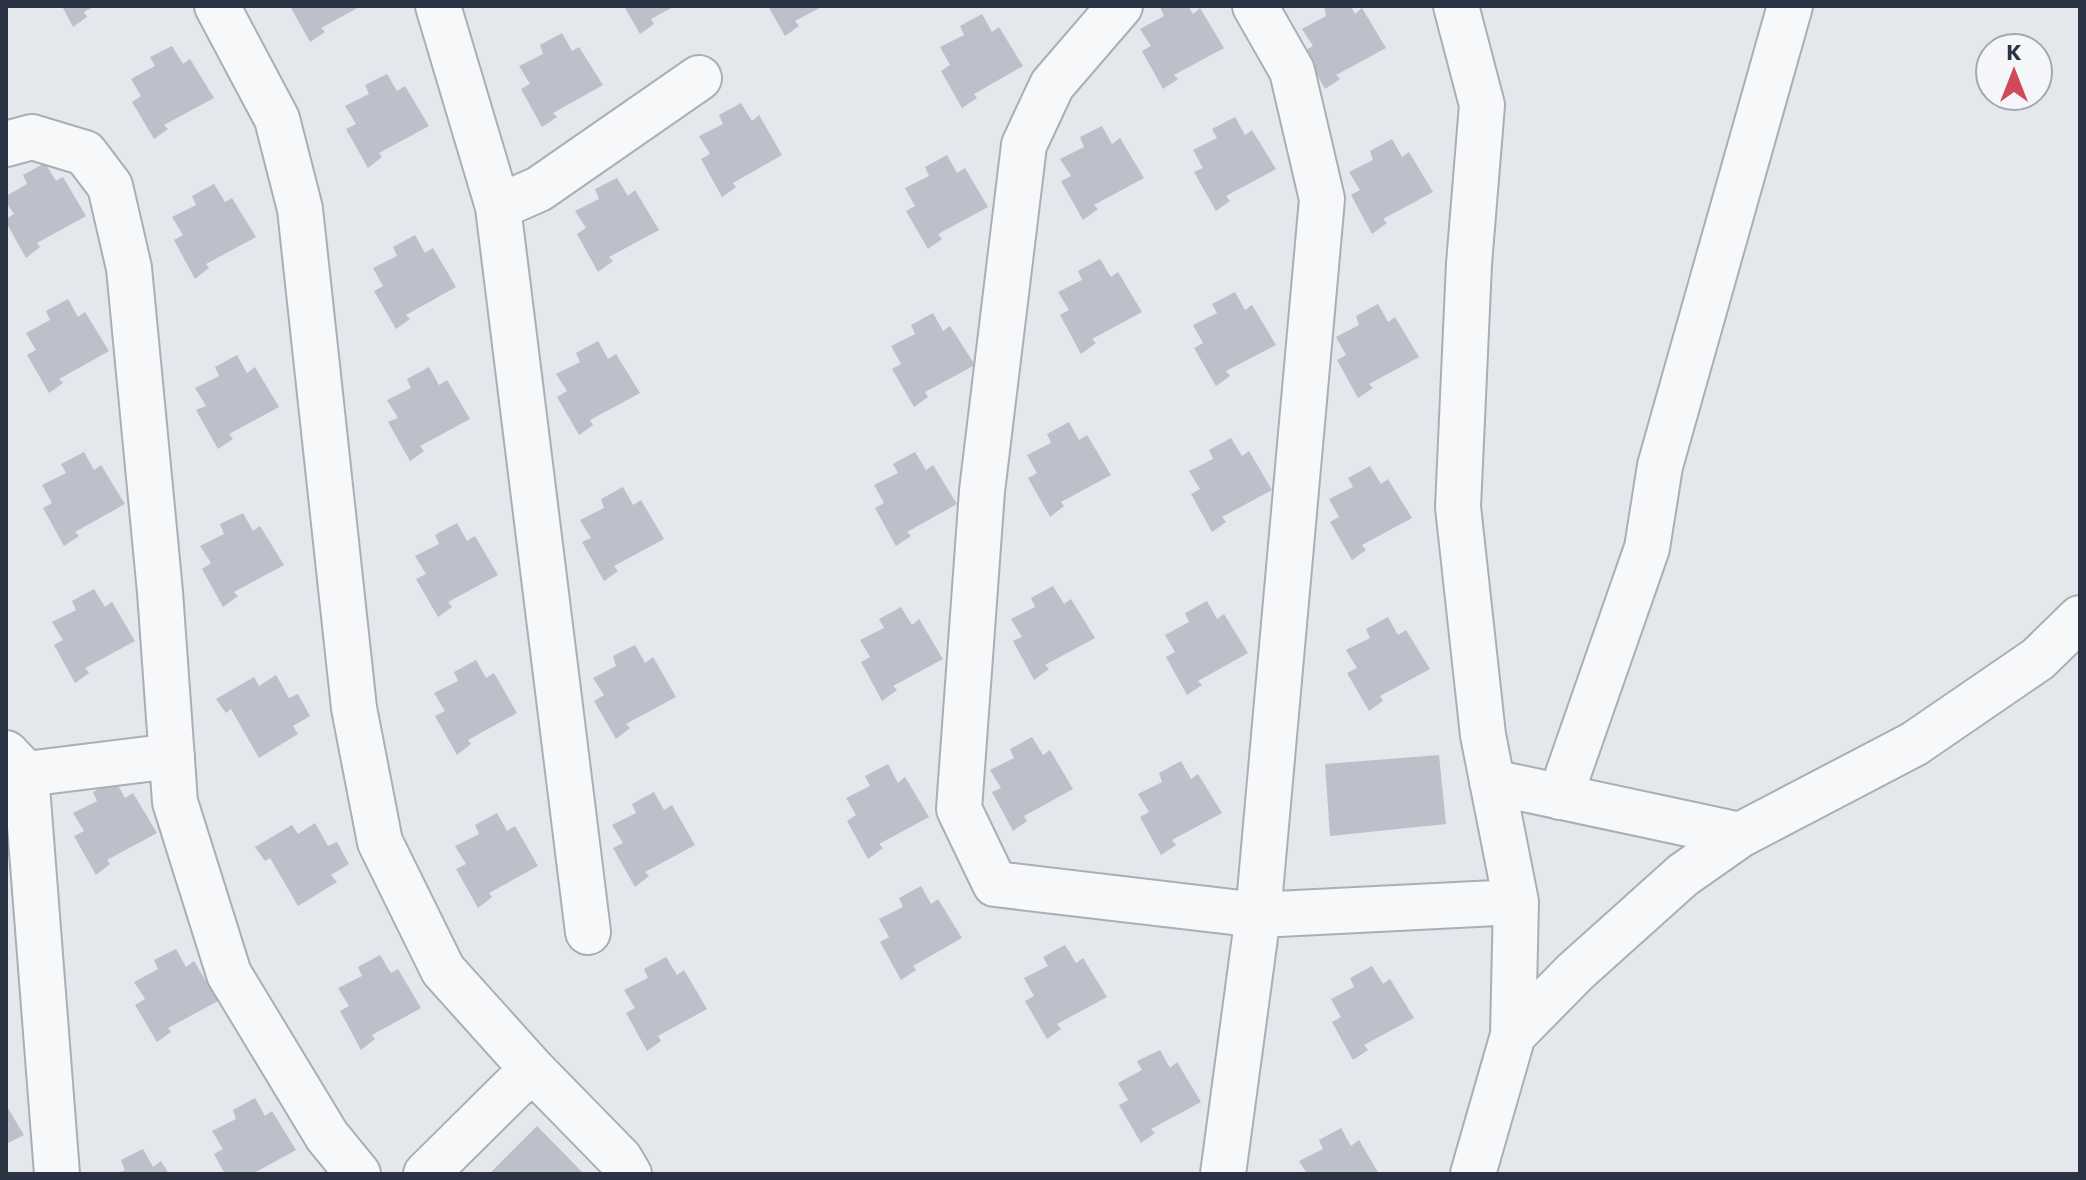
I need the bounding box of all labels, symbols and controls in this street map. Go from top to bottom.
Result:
north arrow [1974,32,2054,112]
text: K [2006,38,2022,65]

